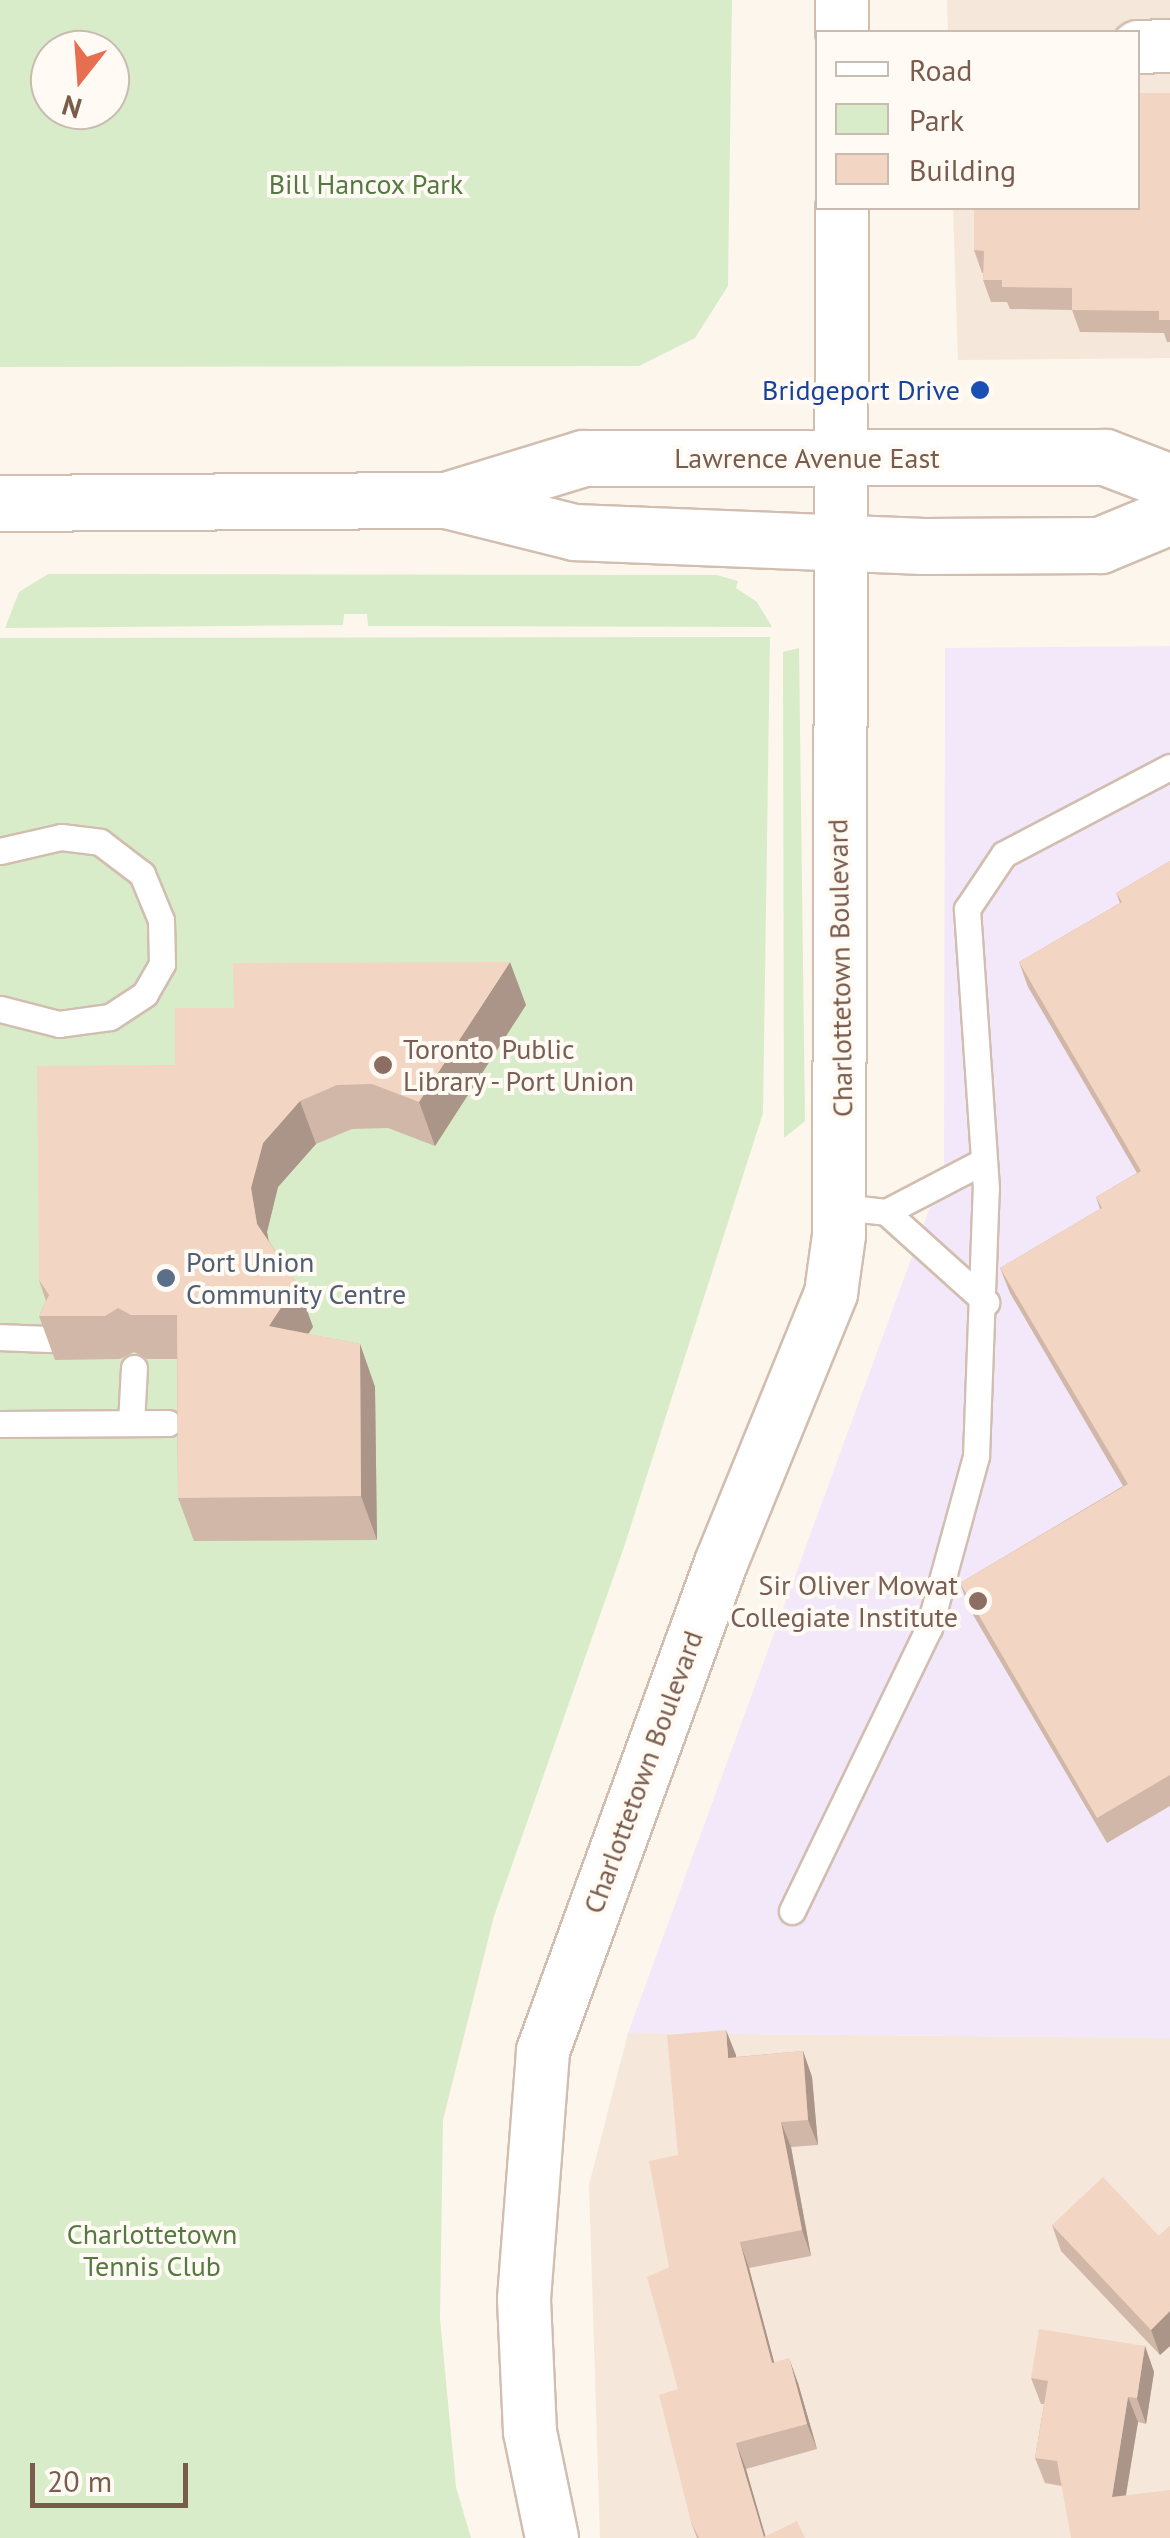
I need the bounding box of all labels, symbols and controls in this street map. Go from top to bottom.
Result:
north arrow [30,30,130,130]
legend [815,30,1140,210]
text: Road [909,50,973,89]
text: N [57,87,86,128]
text: Park [909,100,964,139]
text: Building [909,150,1016,189]
park label: Bill Hancox Park [268,167,464,201]
place label: Bridgeport Drive [762,373,960,407]
marker: Bridgeport Drive [969,379,991,401]
street label: Lawrence Avenue East [674,441,940,475]
street label: Charlottetown Boulevard [821,819,859,1117]
place label: Toronto Public Library - Port Union [403,1032,639,1098]
marker: Toronto Public Library - Port Union [372,1054,394,1076]
place label: Port Union Community Centre [186,1245,407,1311]
marker: Port Union Community Centre [155,1267,177,1289]
place label: Sir Oliver Mowat Collegiate Institute [730,1568,958,1634]
marker: Sir Oliver Mowat Collegiate Institute [967,1590,989,1612]
street label: Charlottetown Boulevard [576,1626,710,1918]
park label: Charlottetown Tennis Club [67,2217,237,2283]
scale bar [35,2443,192,2505]
text: 20 m [47,2461,112,2500]

